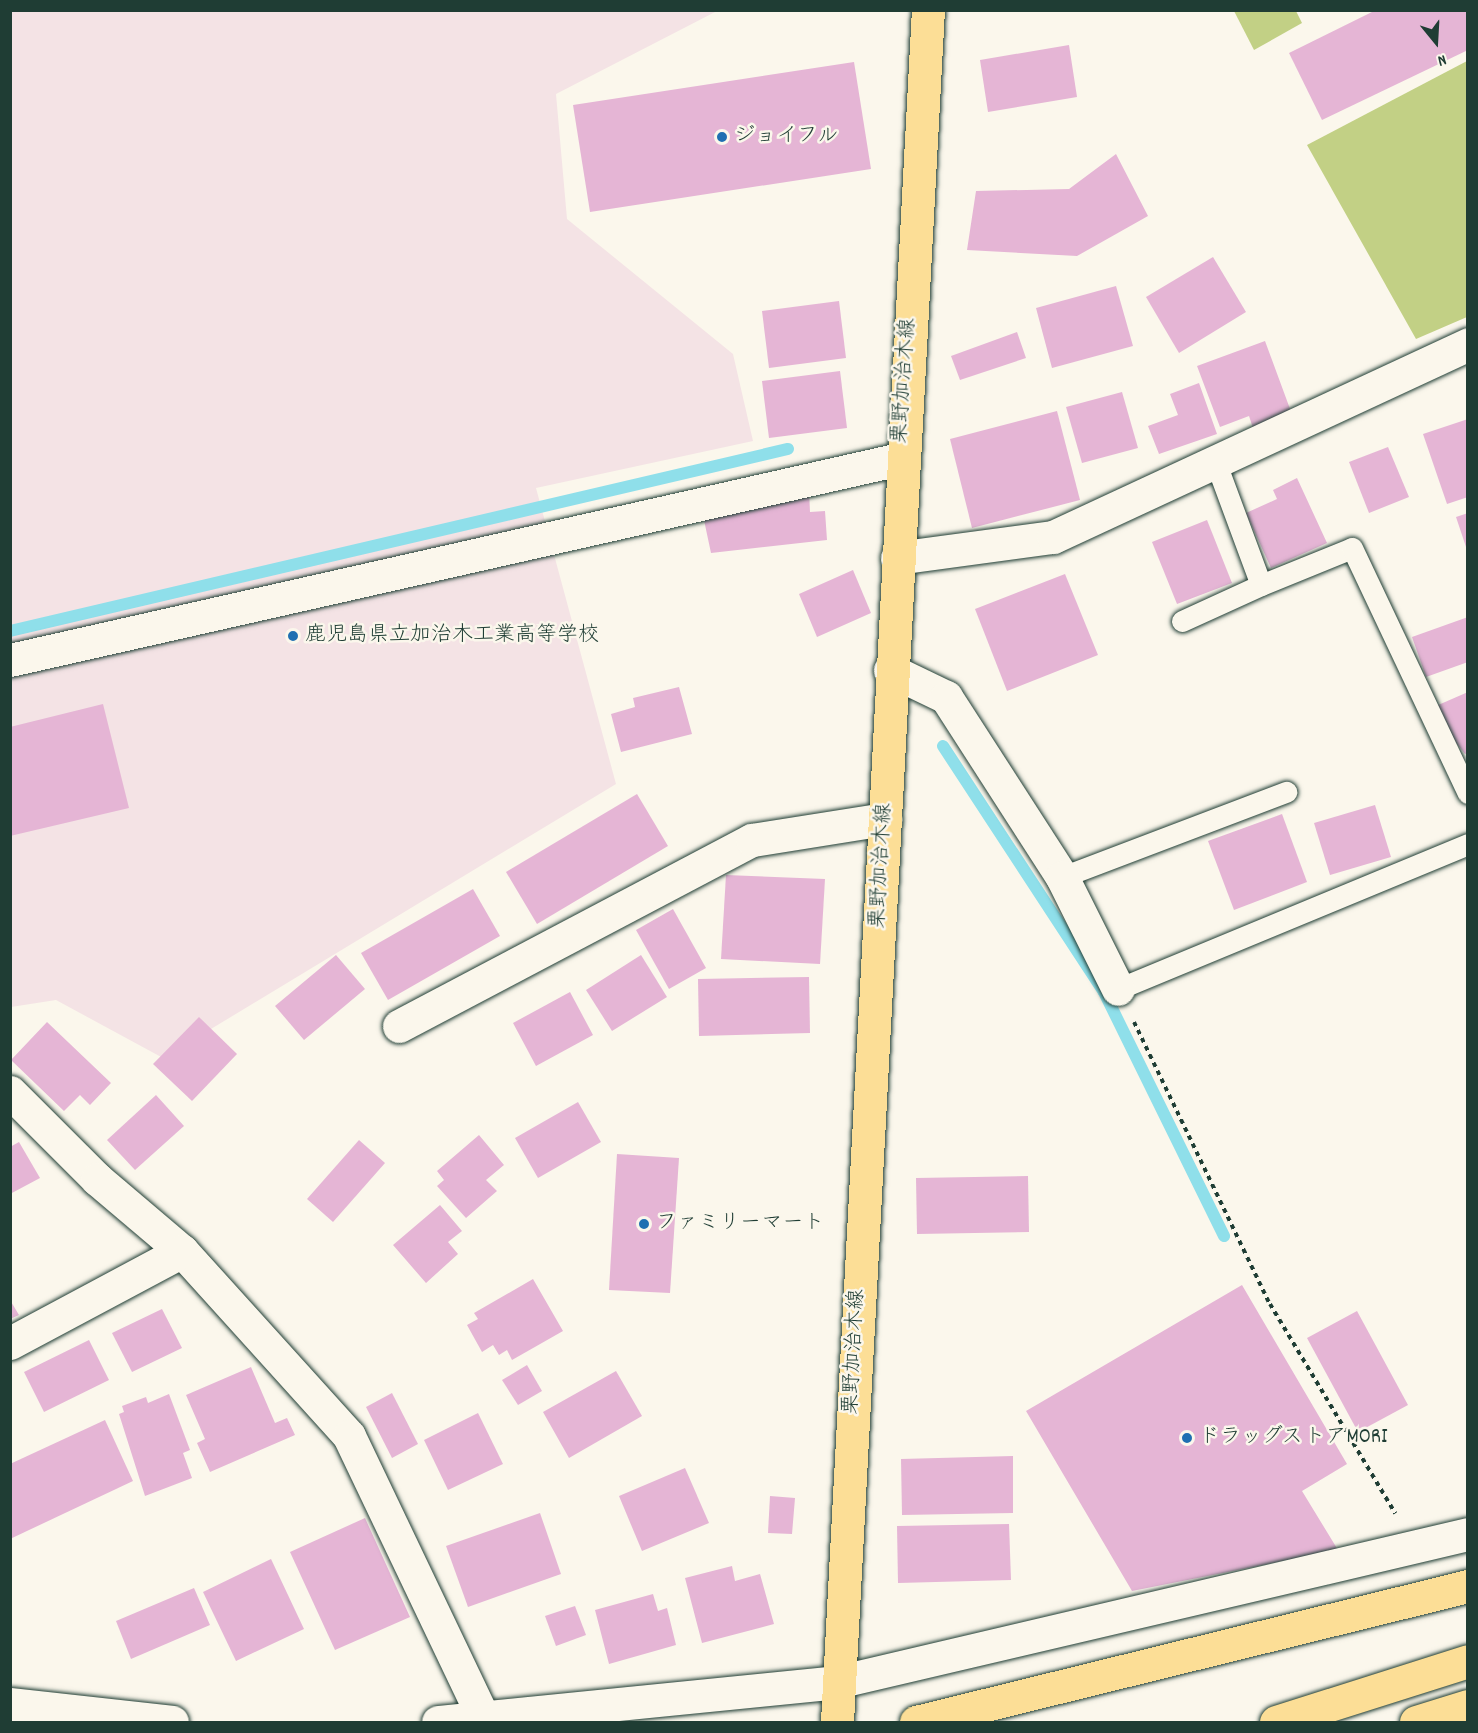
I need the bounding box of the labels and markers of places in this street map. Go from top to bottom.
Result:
place label: ジョイフル [734,124,839,150]
marker: ジョイフル [715,130,729,144]
place label: 鹿児島県立加治木工業高等学校 [305,623,599,649]
marker: 鹿児島県立加治木工業高等学校 [286,629,300,643]
place label: ファミリーマート [656,1211,824,1237]
marker: ファミリーマート [637,1217,651,1231]
place label: ドラッグストアMORI [1199,1425,1387,1451]
marker: ドラッグストアMORI [1180,1431,1194,1445]

